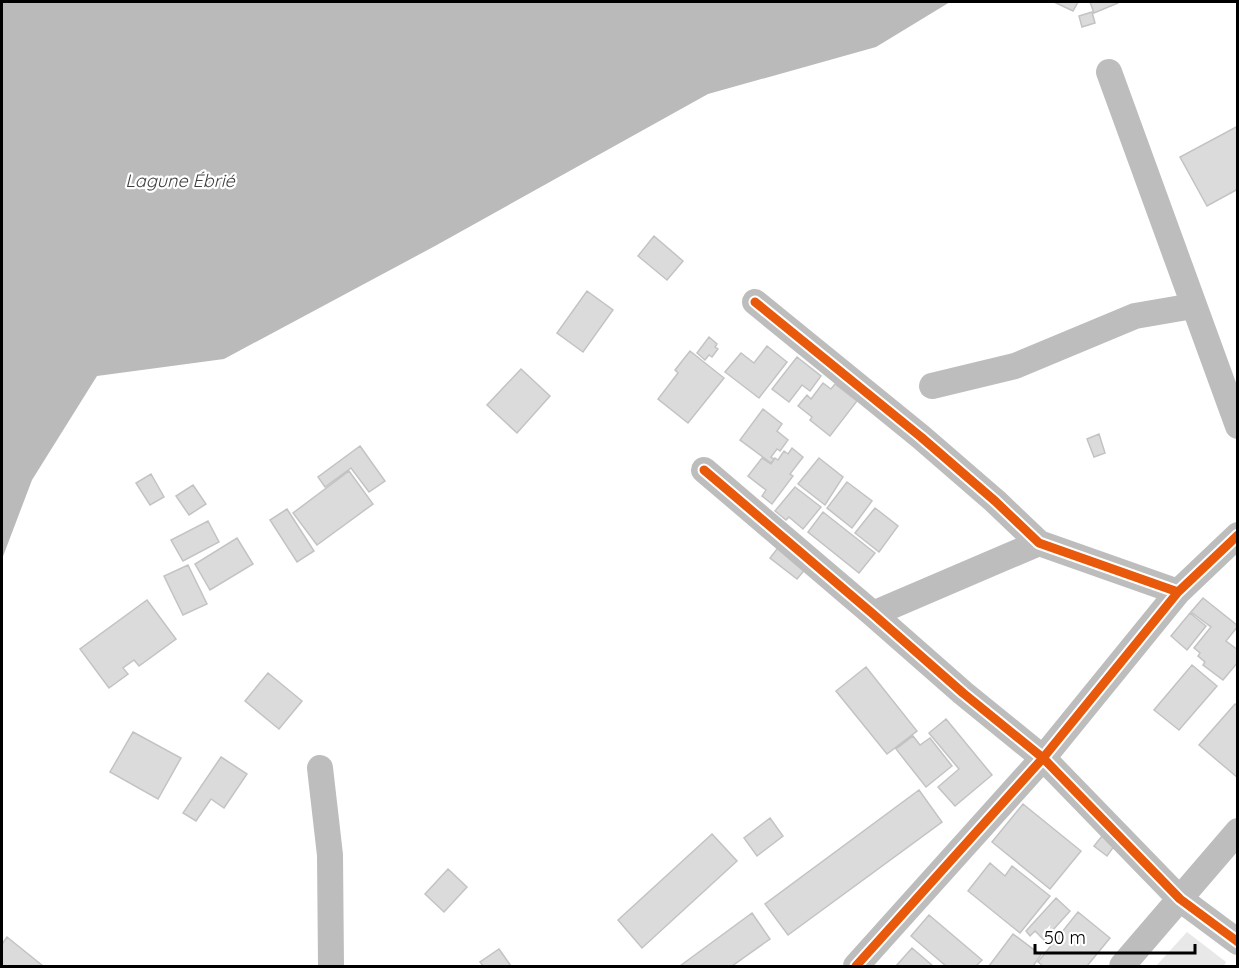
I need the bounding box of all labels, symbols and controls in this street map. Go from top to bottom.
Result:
water label: Lagune Ébrié [125,169,236,192]
scale bar [1035,917,1196,955]
text: 50 m [1044,926,1086,949]

